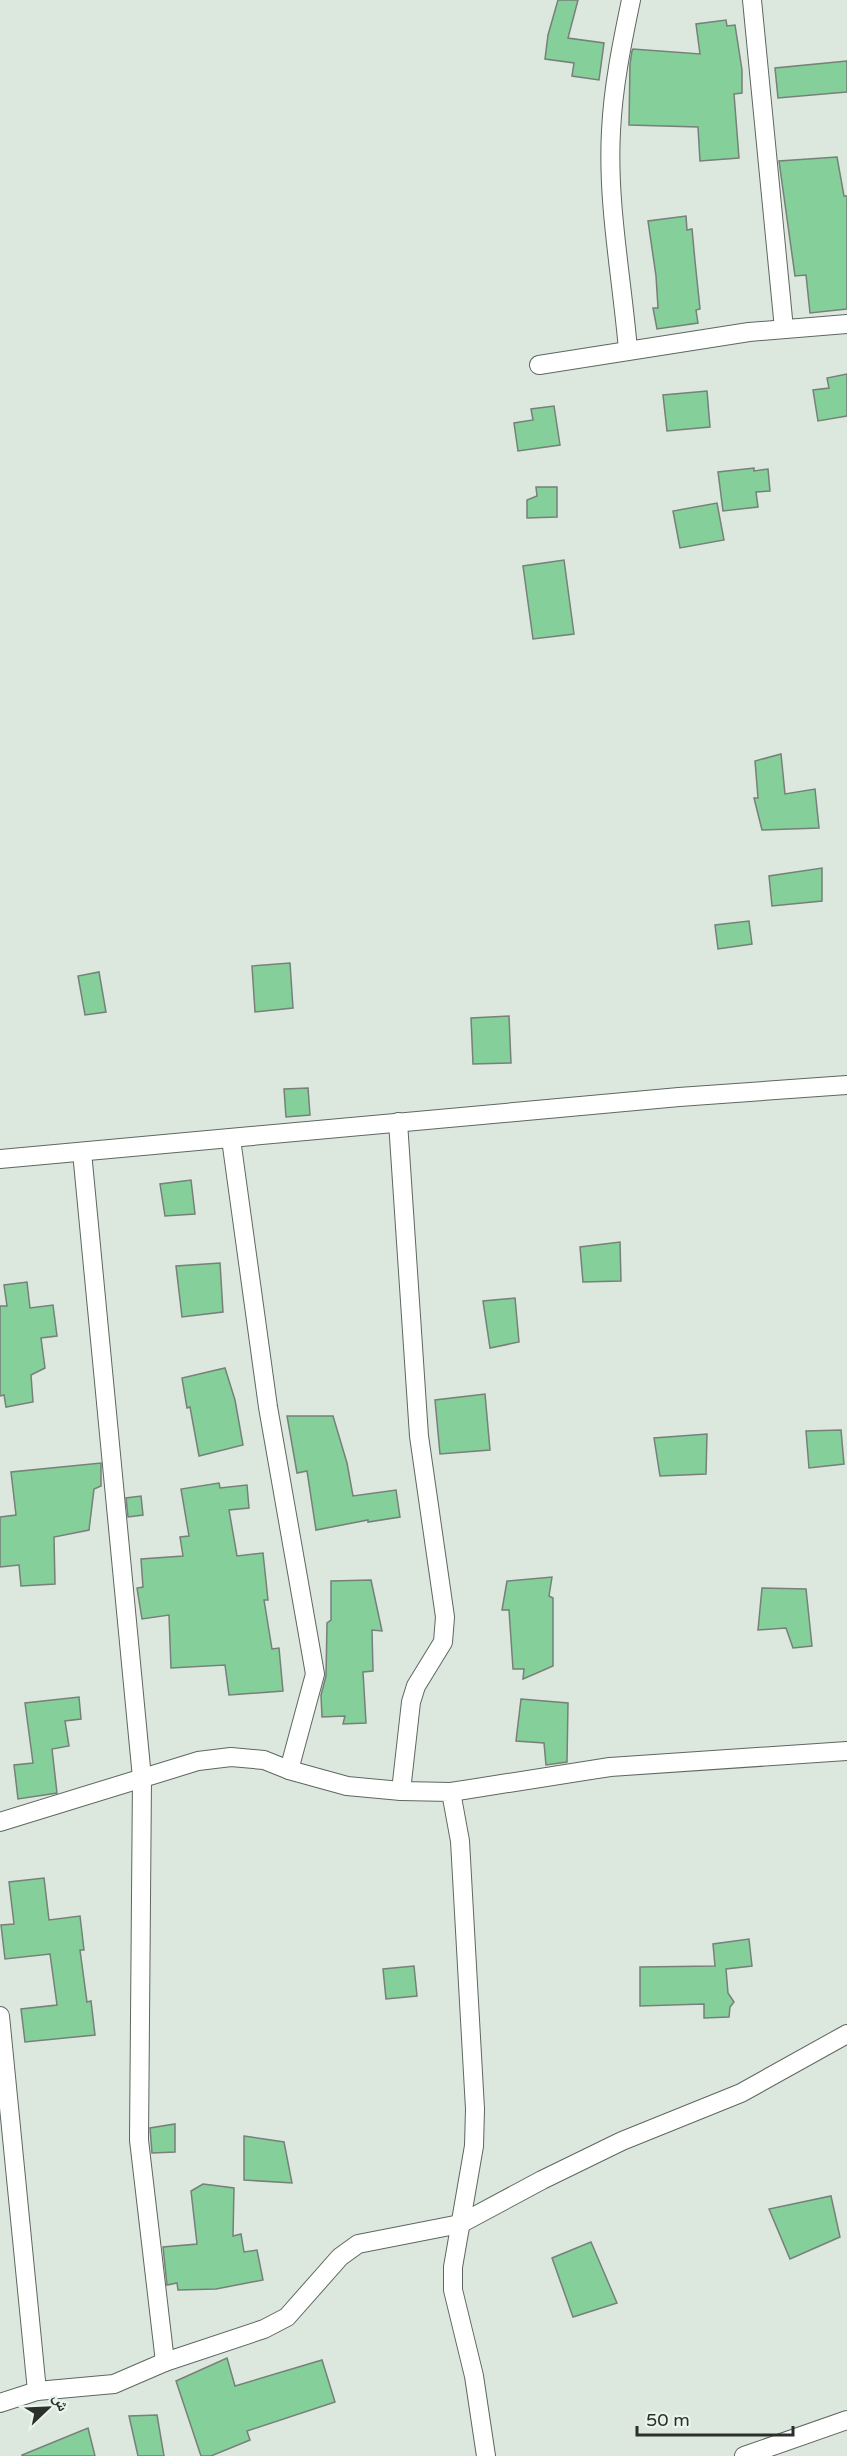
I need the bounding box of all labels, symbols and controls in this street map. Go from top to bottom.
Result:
north arrow [18,2378,78,2438]
text: ش [48,2391,73,2414]
scale bar [637,2399,793,2437]
text: 50 m [646,2409,690,2431]

